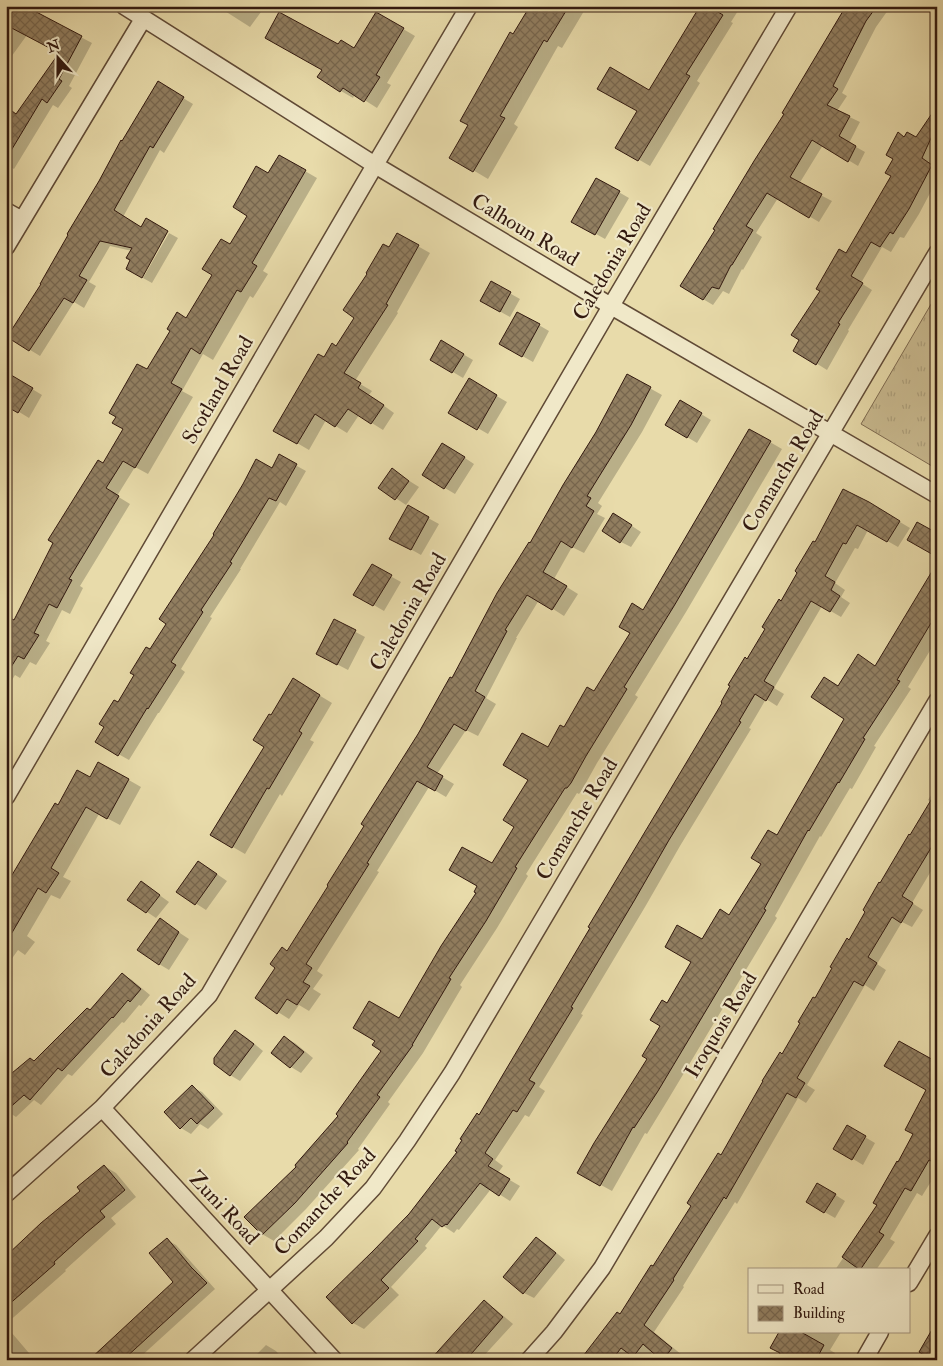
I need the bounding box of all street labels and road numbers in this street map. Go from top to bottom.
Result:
street label: Calhoun Road [466,187,584,273]
street label: Caledonia Road [566,198,658,325]
street label: Scotland Road [176,331,260,449]
street label: Comanche Road [736,404,830,537]
street label: Caledonia Road [363,548,453,676]
street label: Comanche Road [530,752,624,885]
street label: Iroquois Road [679,966,764,1083]
street label: Caledonia Road [94,968,203,1084]
street label: Comanche Road [268,1142,382,1262]
street label: Zuni Road [183,1165,265,1251]

